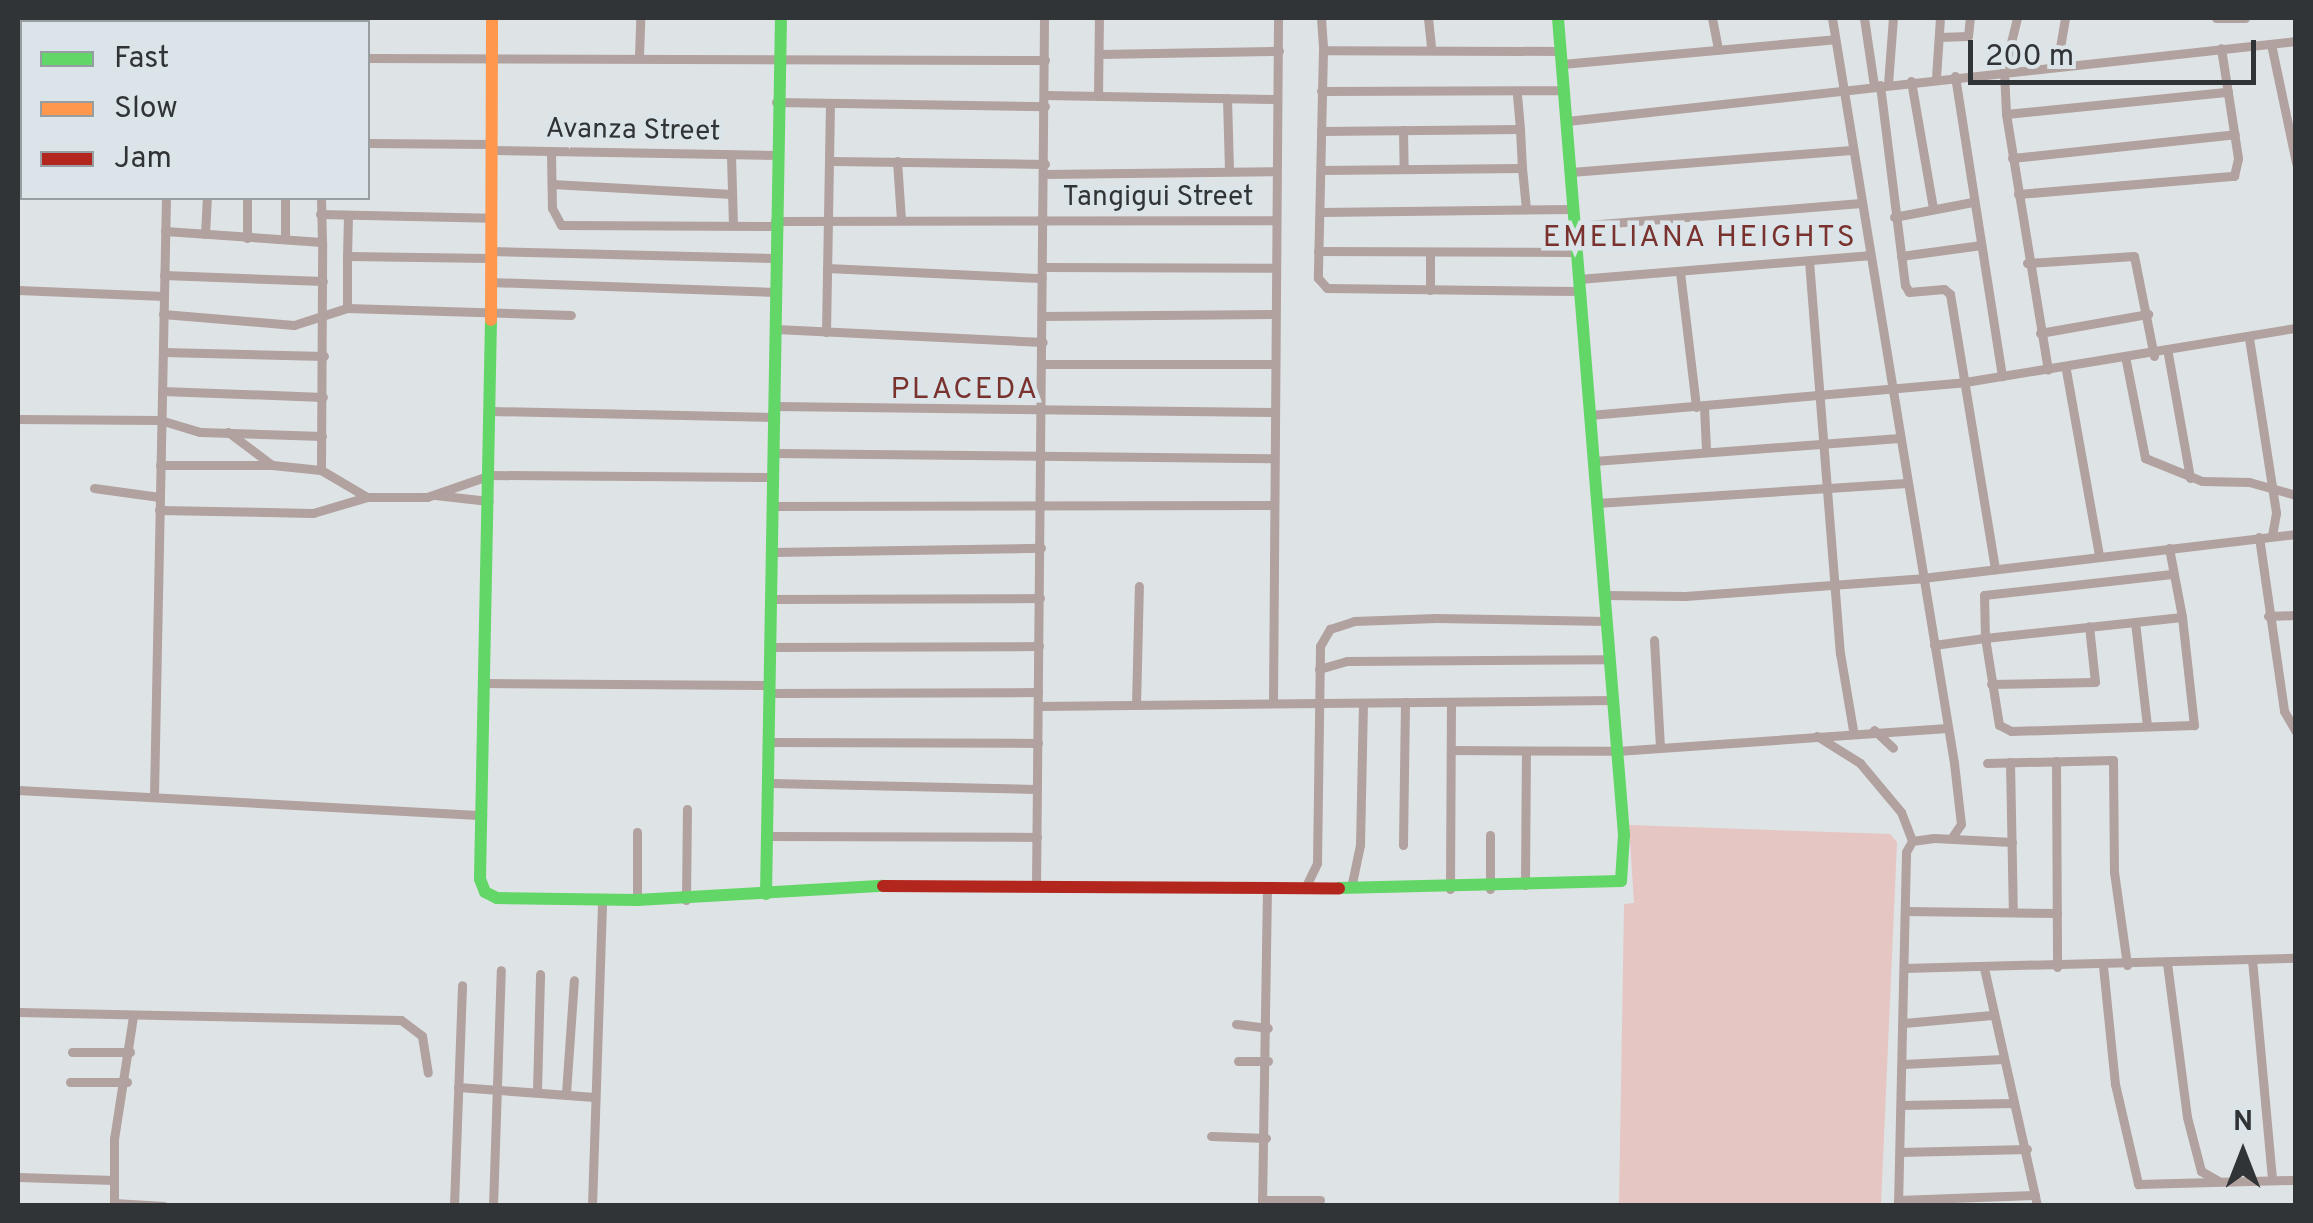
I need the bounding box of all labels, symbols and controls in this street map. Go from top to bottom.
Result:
legend [20,20,370,200]
scale bar [1973,20,2260,82]
text: 200 m [1985,39,2074,76]
text: Fast [114,41,169,78]
text: Slow [114,91,178,128]
street label: Avanza Street [545,113,721,149]
text: Jam [114,141,172,178]
street label: Tangigui Street [1063,181,1253,215]
district label: EMELIANA HEIGHTS [1542,221,1858,257]
district label: PLACEDA [890,373,1040,409]
north arrow [2193,1103,2293,1203]
text: N [2233,1105,2253,1141]

